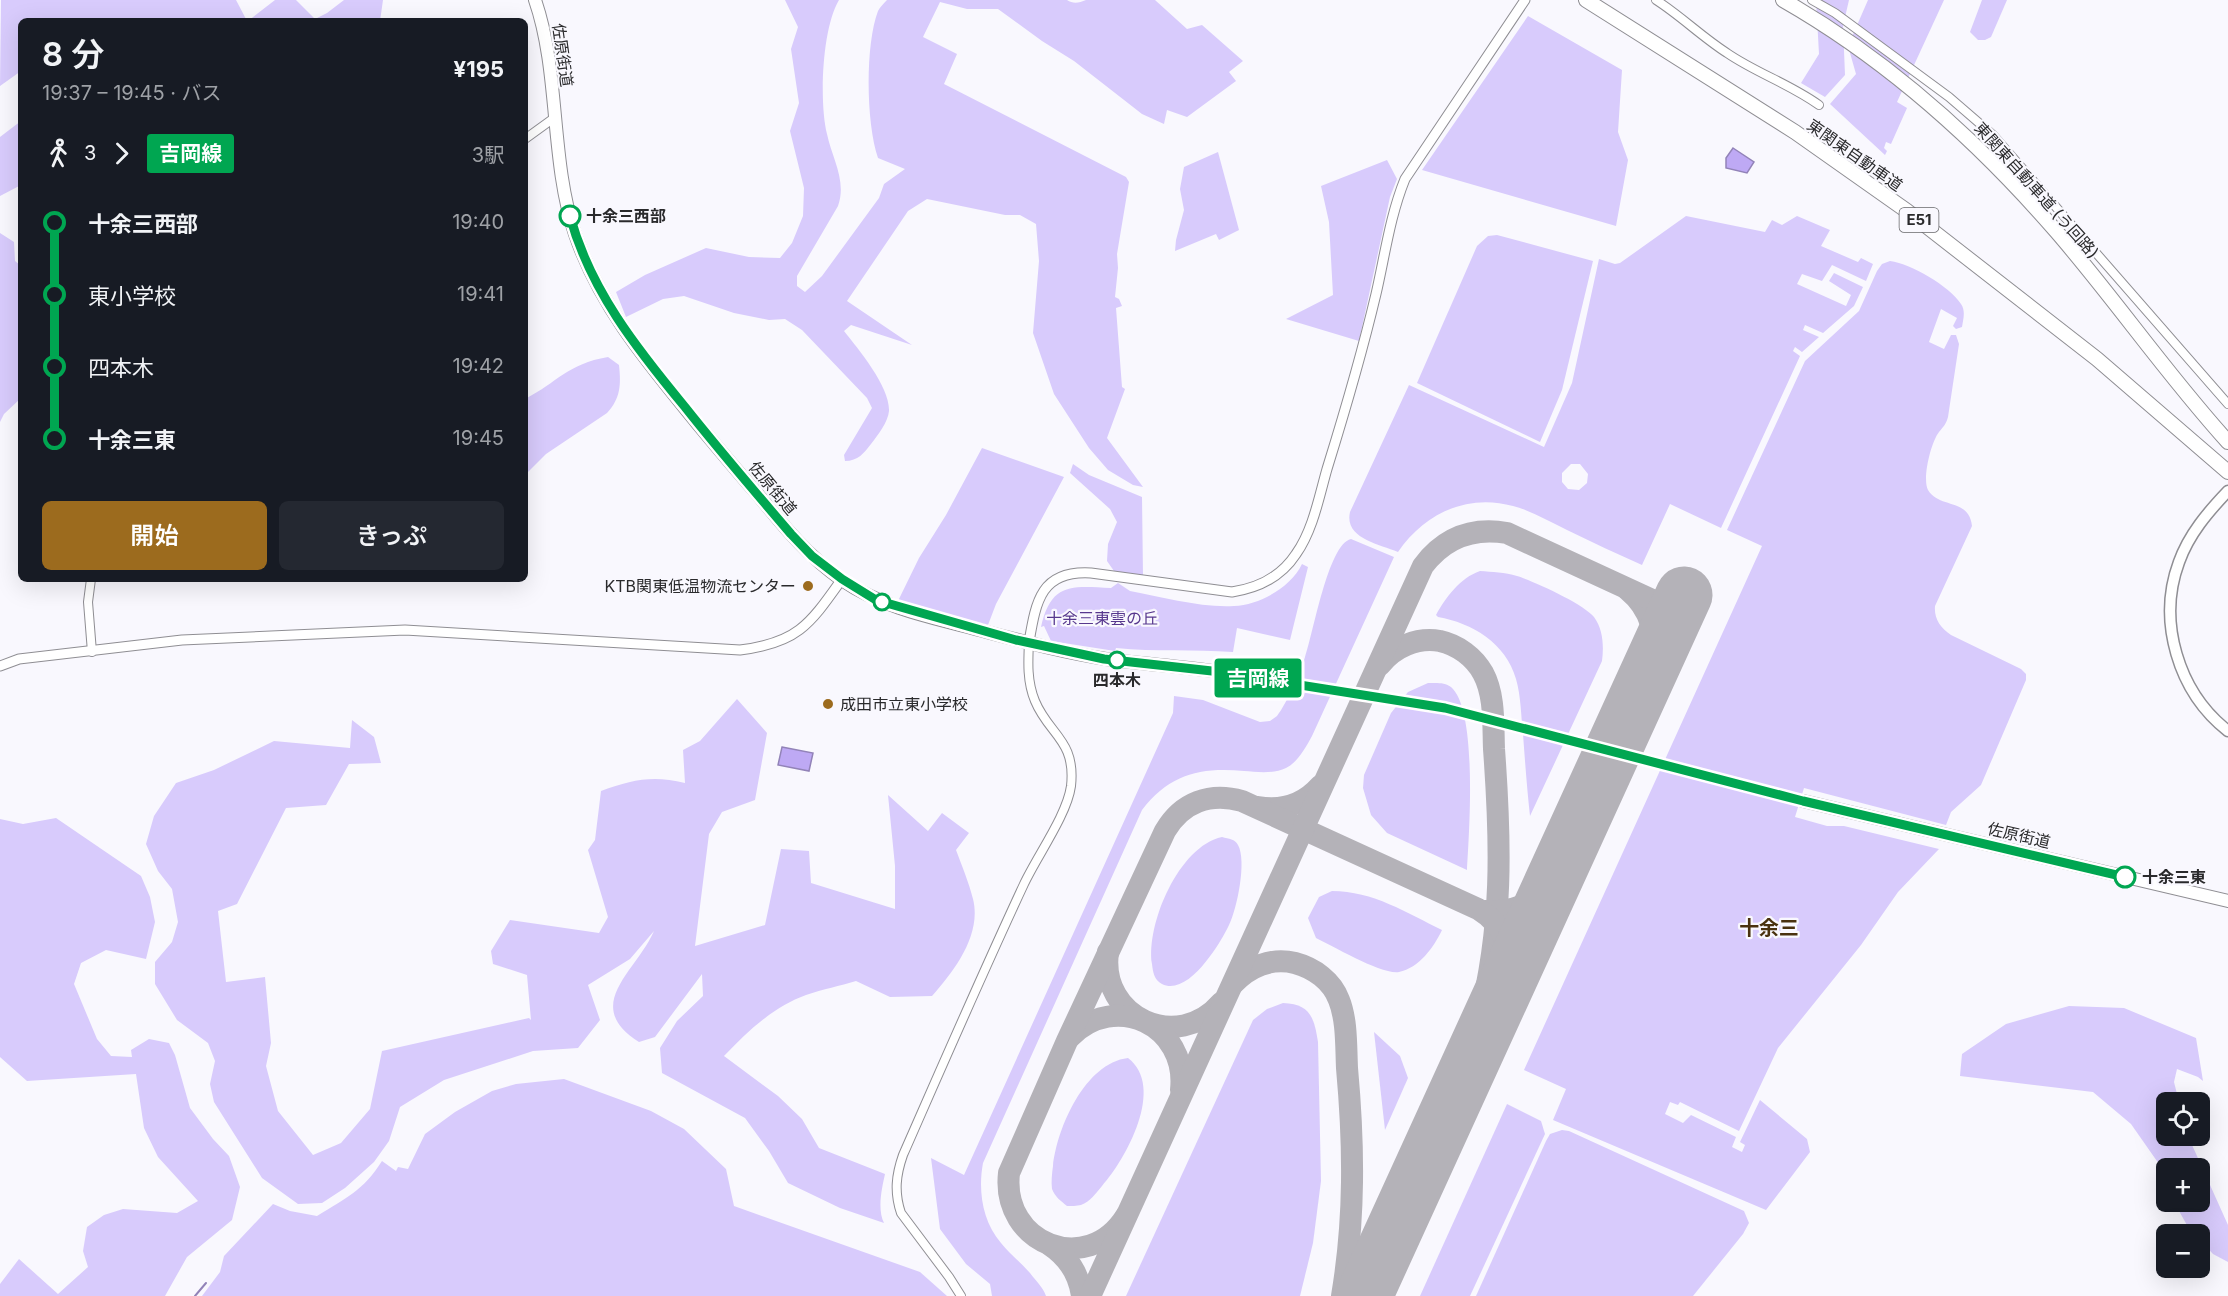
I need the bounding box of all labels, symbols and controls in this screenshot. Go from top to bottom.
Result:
street label: 佐原街道 [549,22,577,88]
text: 8 分 [42,34,104,74]
text: ¥195 [454,56,504,82]
text: 19:37 – 19:45 · バス [42,81,222,105]
street label: 東関東自動車道 [1803,115,1907,195]
street label: 東関東自動車道 (う回路) [1971,118,2103,262]
icon: walk [42,137,75,170]
icon: forward [105,137,138,170]
text: 3 [84,141,96,165]
text: 吉岡線 [159,141,222,166]
text: 3駅 [472,143,504,167]
marker: 十余三西部 [559,205,581,227]
place label: 十余三西部 [586,206,666,226]
road number: E51 [1900,208,1938,232]
text: 19:40 [452,210,504,234]
text: 十余三西部 [88,211,198,237]
text: 19:41 [457,282,504,306]
text: 東小学校 [88,283,176,309]
text: 19:42 [453,354,504,378]
text: 四本木 [88,355,154,381]
text: 19:45 [453,426,504,450]
text: 十余三東 [88,427,176,453]
street label: 佐原街道 [745,457,801,519]
button: 開始 [42,501,267,570]
button: きっぷ [279,501,504,570]
place label: KTB関東低温物流センター [604,576,796,596]
marker: KTB関東低温物流センター [801,579,815,593]
unlabelled marker [873,593,891,611]
park label: 十余三東雲の丘 [1046,608,1158,628]
marker: 四本木 [1108,651,1126,669]
line badge: 吉岡線 [1224,658,1292,698]
text: 吉岡線 [1227,666,1290,691]
place label: 四本木 [1093,670,1141,690]
place label: 成田市立東小学校 [840,694,968,714]
marker: 成田市立東小学校 [821,697,835,711]
street label: 佐原街道 [1986,818,2052,852]
marker: 十余三東 [2114,866,2136,888]
place label: 十余三東 [2142,867,2206,887]
district label: 十余三 [1739,916,1799,940]
map controls [2156,1092,2210,1278]
button: locate [2156,1092,2210,1146]
button: + [2156,1158,2210,1212]
button: − [2156,1224,2210,1278]

